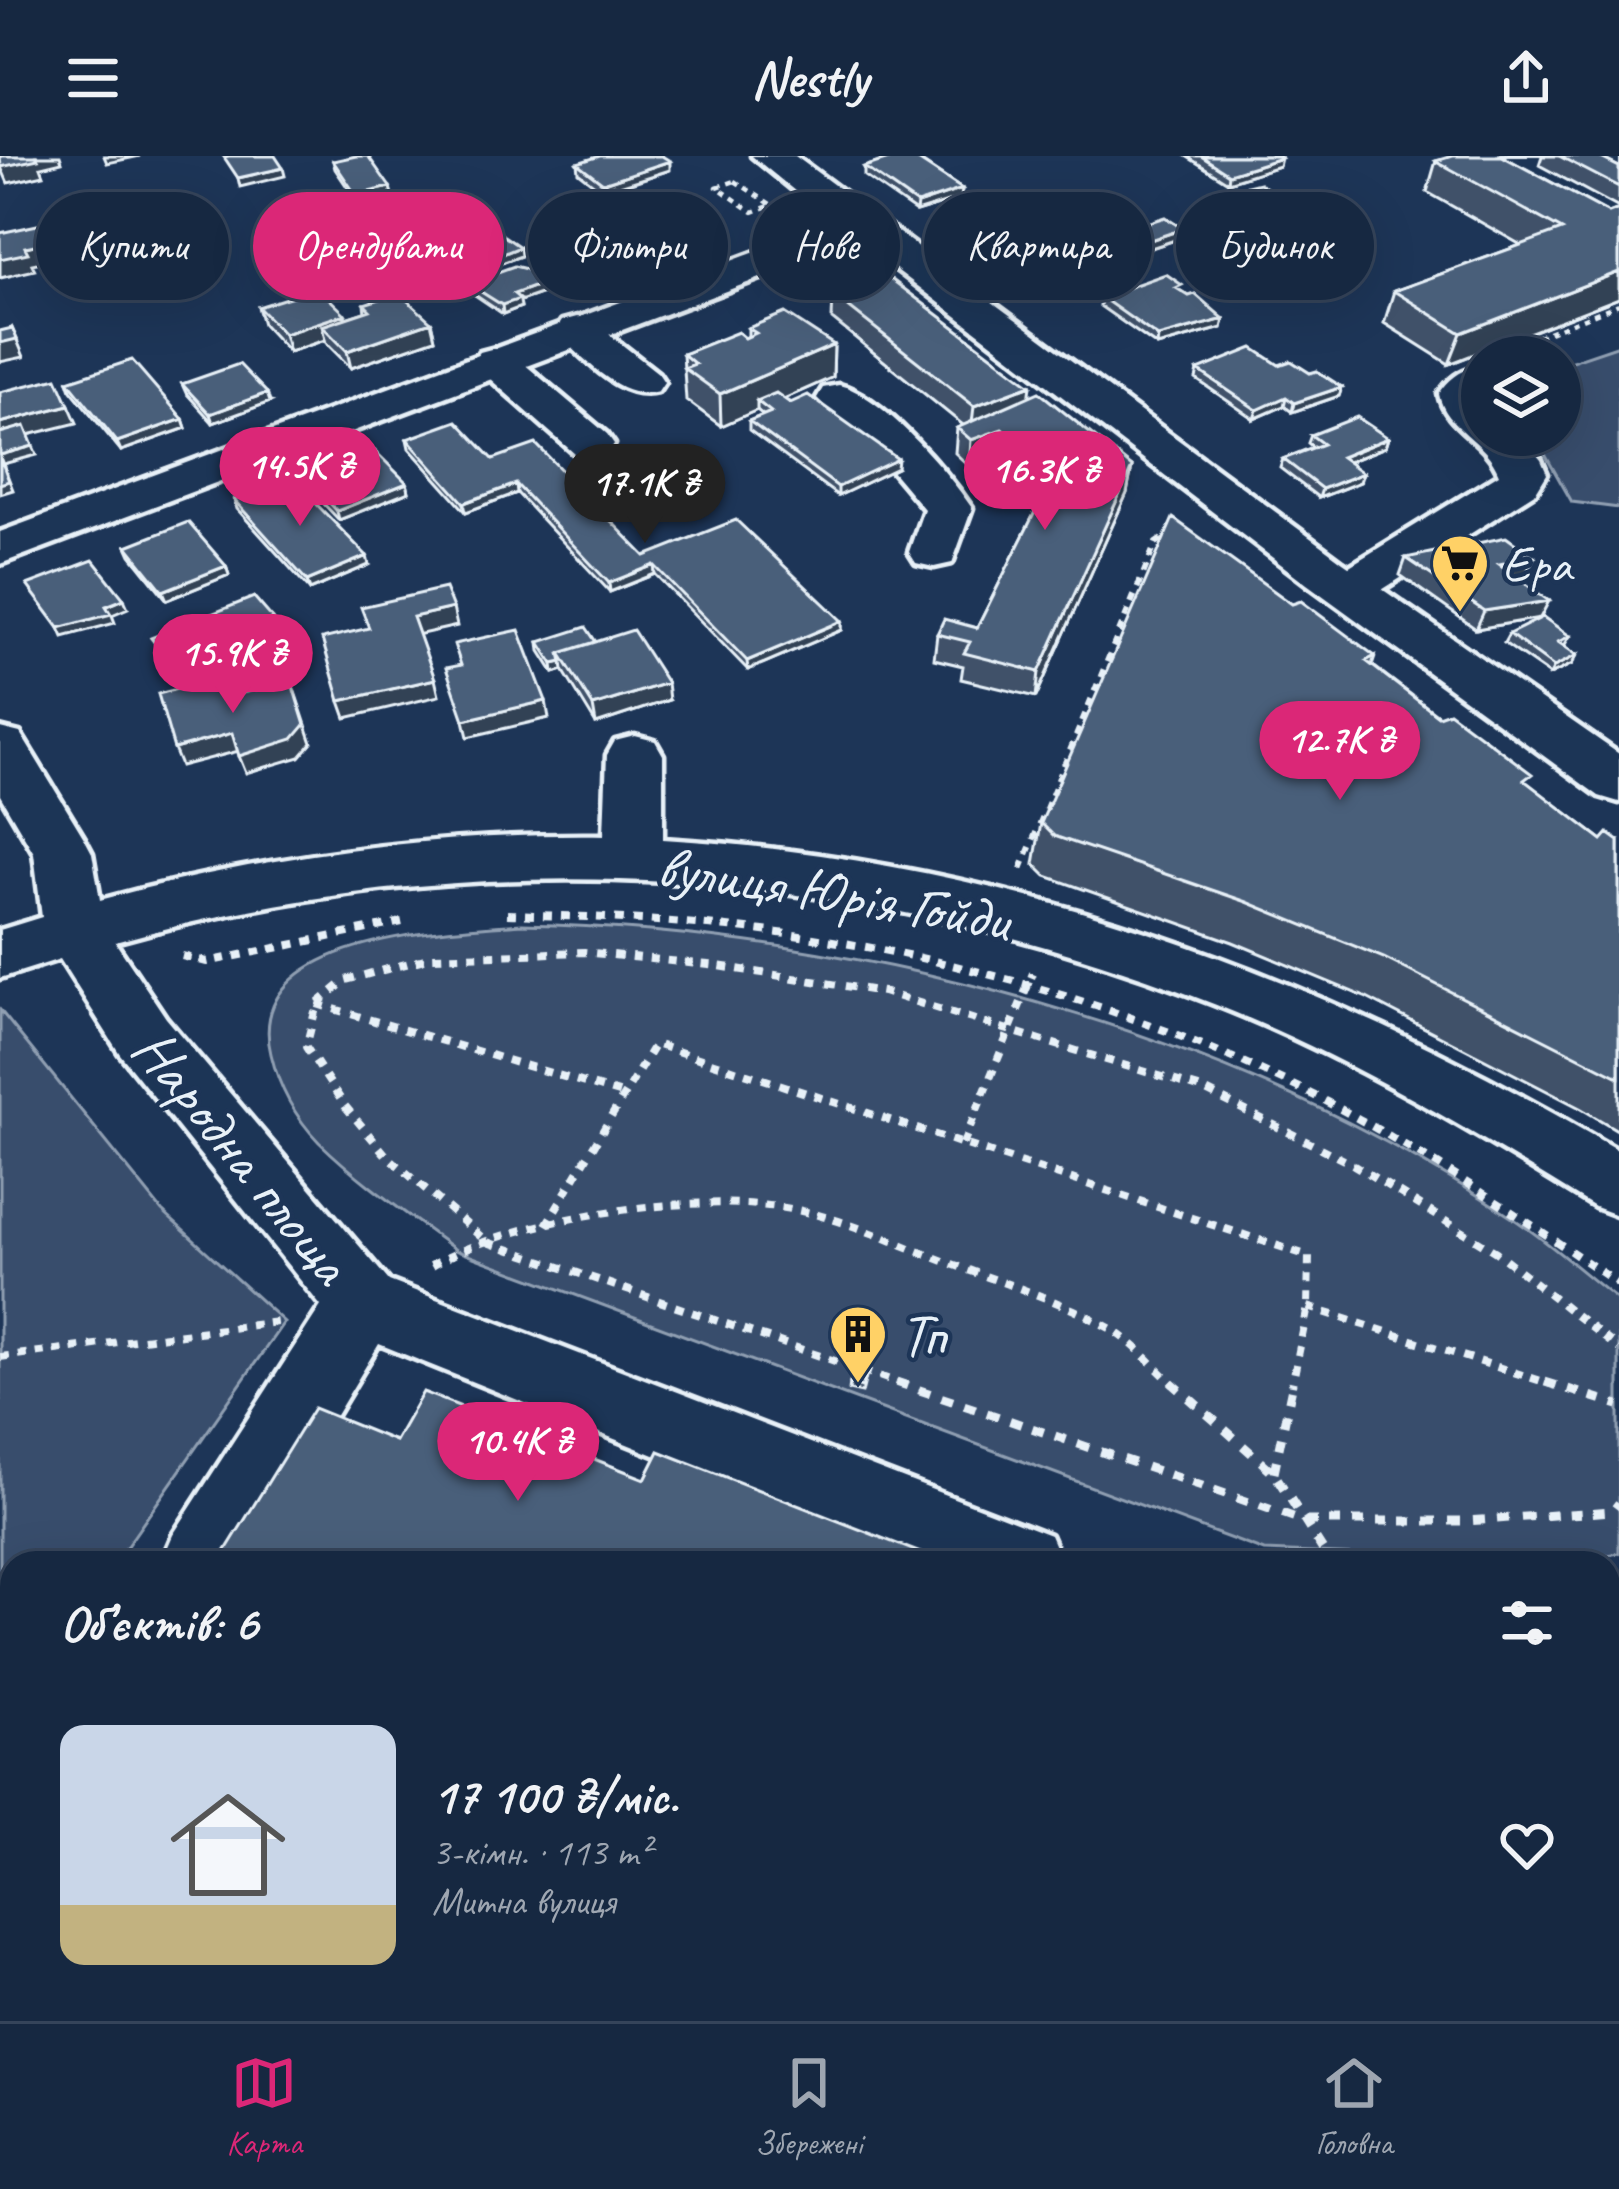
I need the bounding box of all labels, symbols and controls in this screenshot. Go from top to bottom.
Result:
text: Nestly [751,44,868,112]
icon: menu [60,45,126,111]
icon: share [1493,45,1559,111]
chip: Купити [36,192,229,300]
chip: Орендувати [253,192,504,300]
chip: Фільтри [528,192,728,300]
chip: Нове [752,192,900,300]
chip: Квартира [924,192,1152,300]
chip: Будинок [1176,192,1374,300]
map controls [1461,336,1581,456]
button: layers [1461,336,1581,456]
pin: 14.5K ₴ [189,427,411,529]
pin: 16.3K ₴ [934,431,1156,533]
text: 14.5K ₴ [247,441,353,490]
pin: 17.1K ₴ [534,444,756,546]
text: 16.3K ₴ [991,445,1099,494]
text: 17.1K ₴ [591,458,699,507]
supermarket icon: Ера [1429,532,1491,614]
place label: Ера [1502,532,1575,596]
pin: 15.9K ₴ [122,614,344,716]
text: 15.9K ₴ [180,628,286,677]
pin: 12.7K ₴ [1229,701,1451,803]
text: 12.7K ₴ [1286,715,1394,764]
street label: вулиця Юрія Гойди [652,828,1019,959]
street label: Народна площа [116,1013,371,1302]
place label: Тп [900,1297,949,1373]
building icon: Тп [827,1303,889,1385]
pin: 10.4K ₴ [407,1402,629,1504]
text: 10.4K ₴ [464,1416,572,1465]
icon: filters [1494,1590,1560,1656]
text: Об’єктів: 6 [60,1591,258,1655]
text: 17 100 ₴/міс. [432,1764,678,1828]
icon: home [156,1773,300,1917]
icon: heart [1494,1812,1560,1878]
text: 3-кімн. · 113 m² [432,1828,650,1877]
text: Митна вулиця [432,1877,615,1926]
tab: Карта [227,2050,302,2164]
tab: Збережені [755,2050,862,2164]
tab: Головна [1316,2050,1392,2164]

